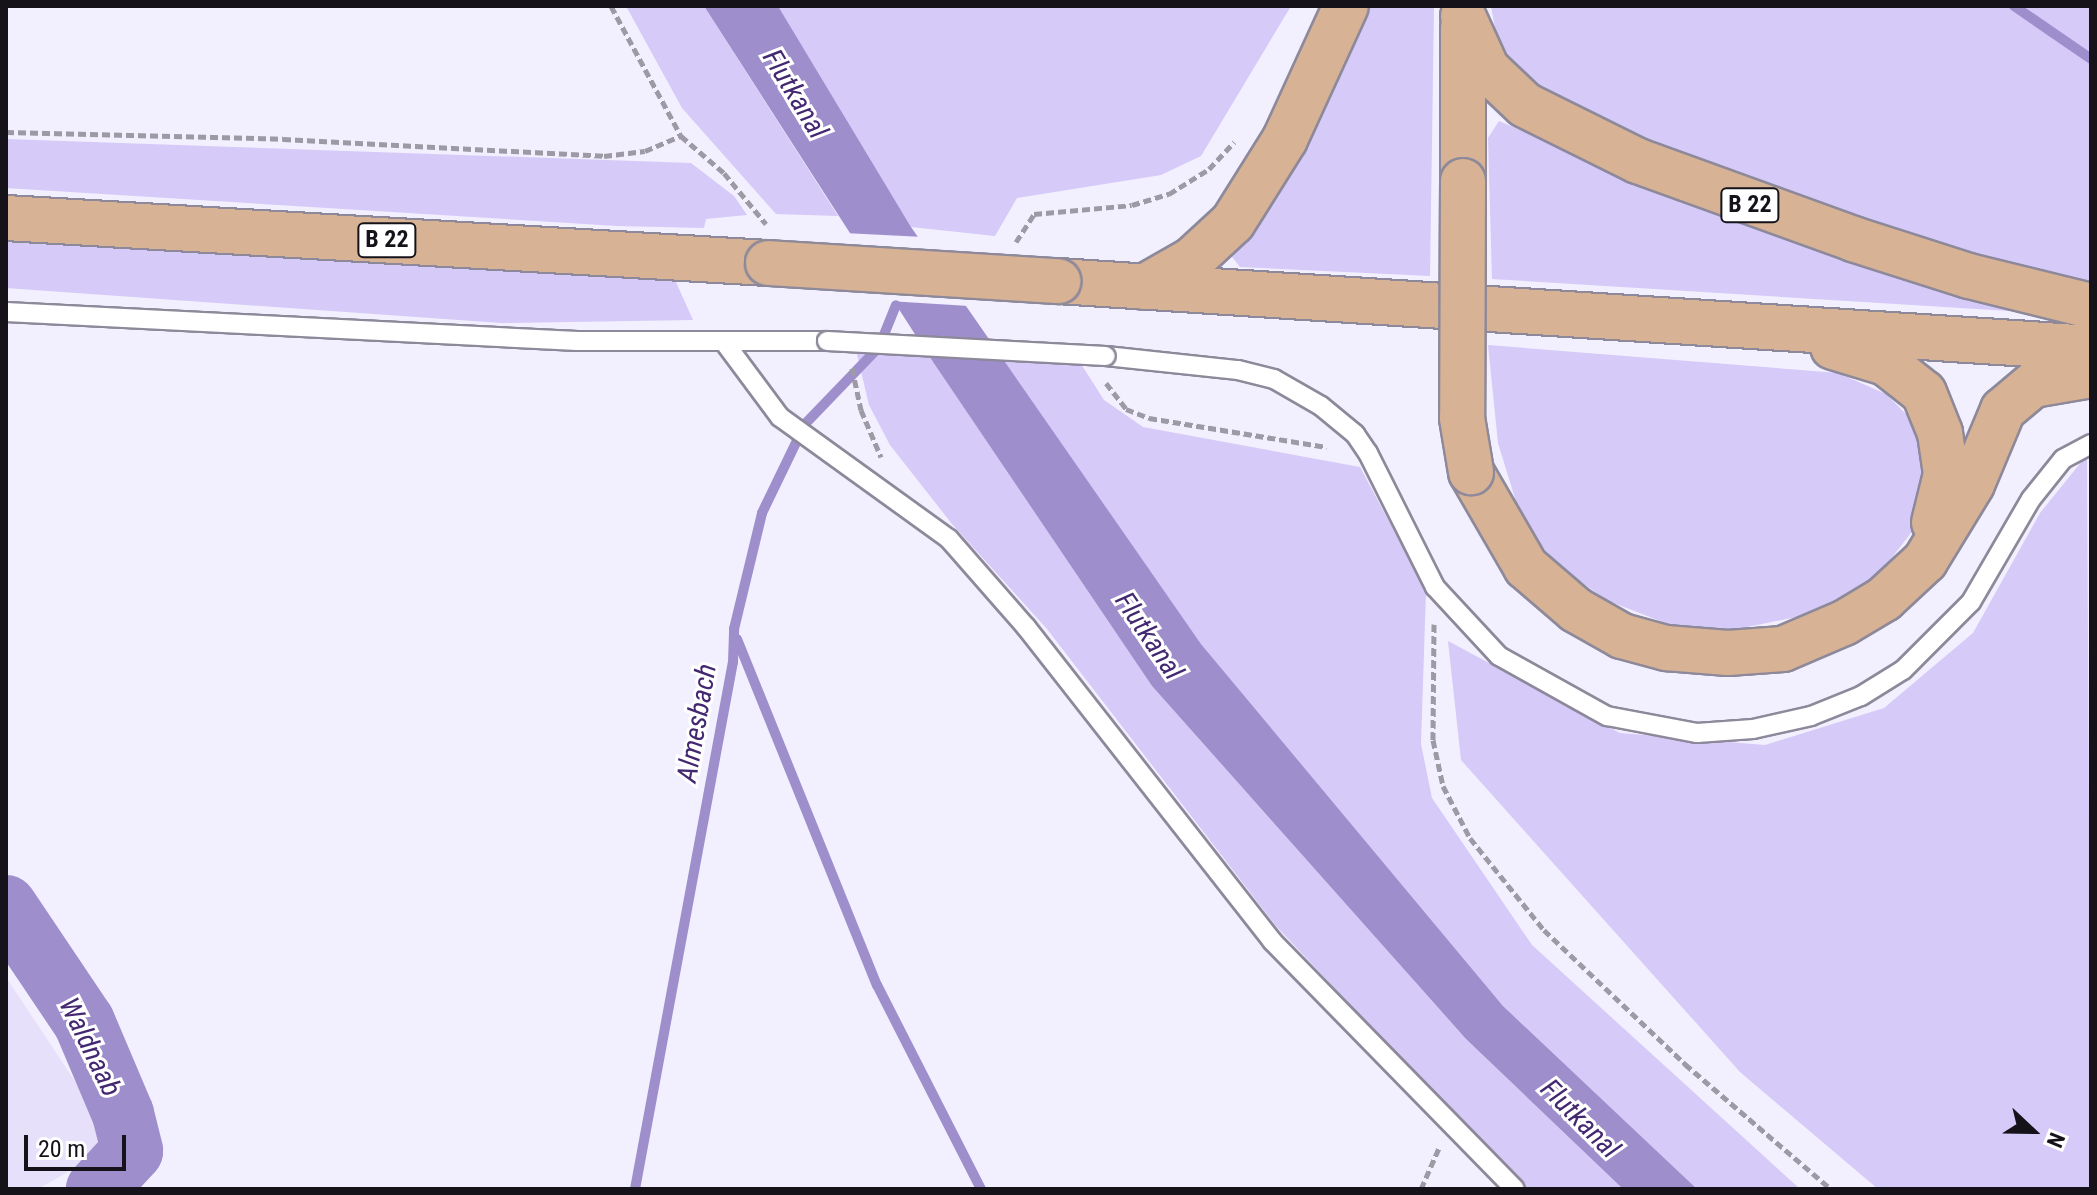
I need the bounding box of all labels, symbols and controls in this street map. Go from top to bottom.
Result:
water label: Flutkanal [755,43,835,145]
road number: B 22 [1720,185,1780,225]
road number: B 22 [357,220,417,260]
water label: Flutkanal [1108,586,1190,686]
water label: Almesbach [670,661,724,785]
water label: Waldnaab [52,992,128,1102]
water label: Flutkanal [1533,1072,1627,1166]
north arrow [1993,1091,2073,1171]
scale bar [28,1119,130,1169]
text: N [2042,1129,2070,1151]
text: 20 m [38,1135,85,1163]

